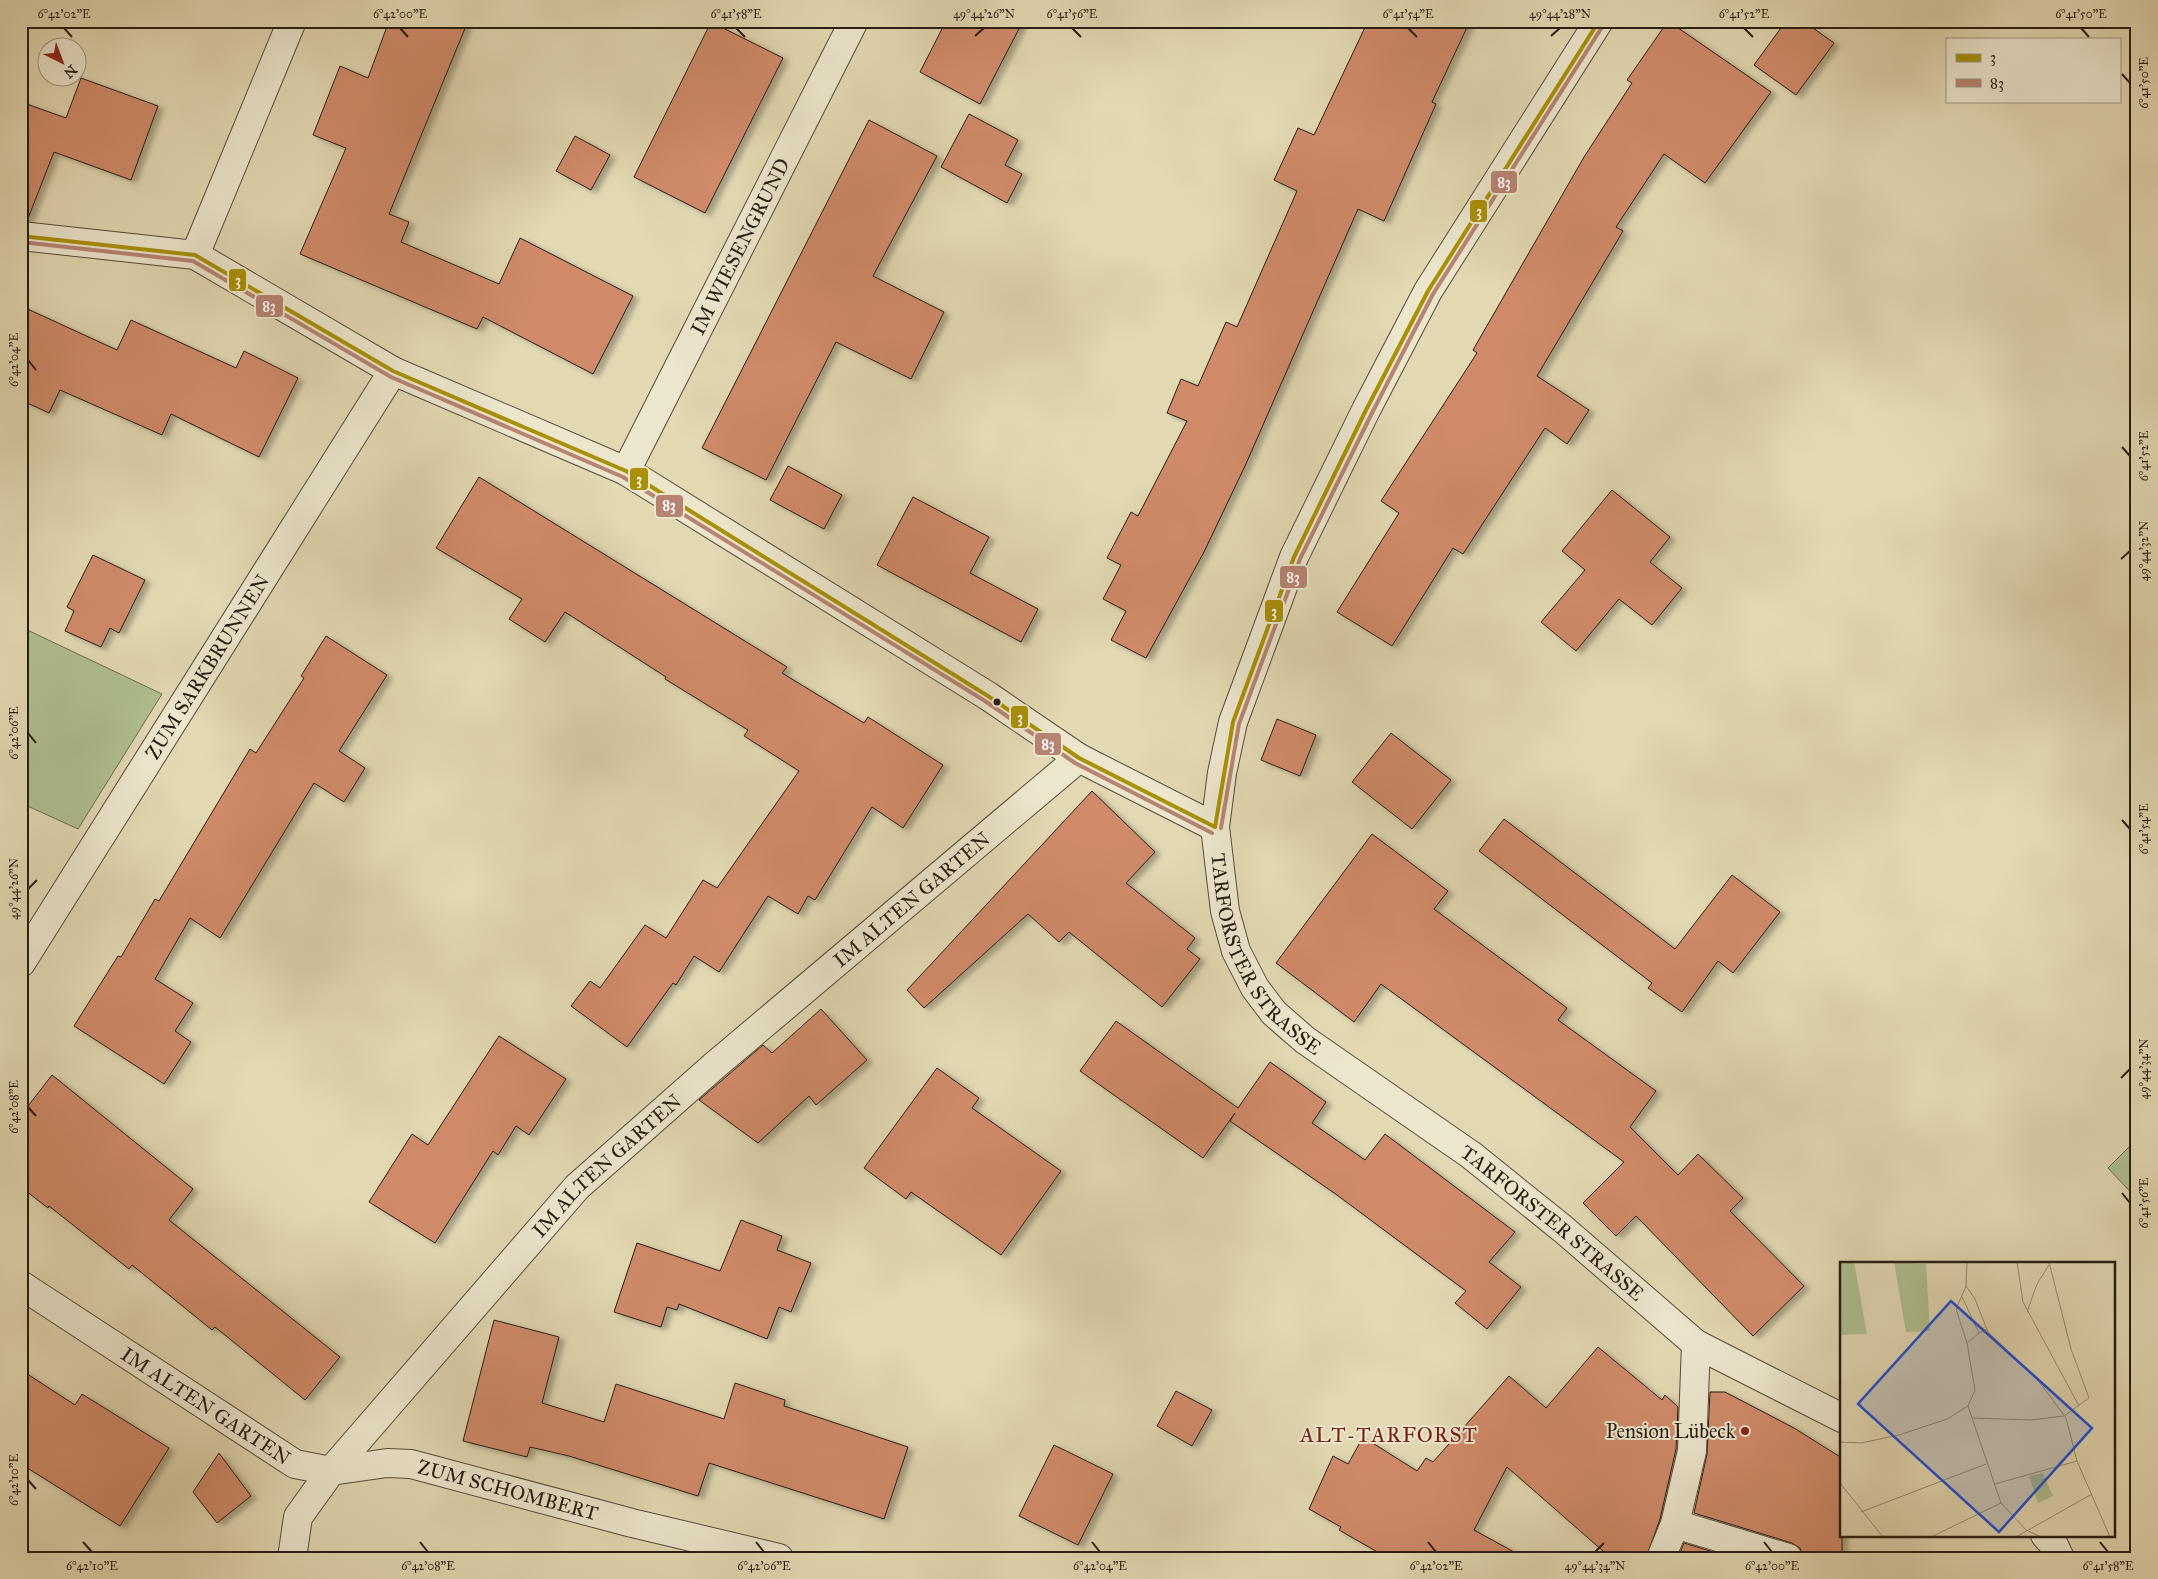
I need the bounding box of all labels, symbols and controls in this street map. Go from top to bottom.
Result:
text: 6°42'02"E [37,7,91,21]
text: 6°42'00"E [373,7,428,21]
text: 6°41'58"E [710,7,762,21]
text: 49°44'26"N [953,7,1015,21]
text: 6°41'56"E [1047,7,1098,21]
text: 6°41'54"E [1382,7,1434,21]
text: 49°44'28"N [1529,7,1591,21]
text: 6°41'52"E [1719,7,1770,21]
text: 6°41'50"E [2055,7,2107,21]
north arrow [38,38,88,88]
legend [1946,38,2120,102]
text: 3 [1990,48,1996,66]
text: 6°41'50"E [2137,57,2151,109]
text: N [60,61,80,82]
text: 83 [1990,74,2004,92]
street label: IM WIESENGRUND [685,154,795,338]
line badge: 83 [1490,170,1518,194]
text: 83 [1497,174,1511,192]
line badge: 3 [1469,199,1488,223]
text: 3 [1476,203,1482,221]
line badge: 3 [228,268,247,292]
text: 3 [235,272,241,290]
line badge: 83 [255,294,284,318]
text: 83 [262,298,276,316]
text: 6°42'04"E [7,333,21,387]
text: 6°41'52"E [2137,430,2151,481]
line badge: 3 [629,467,649,491]
text: 3 [636,471,642,489]
line badge: 83 [655,494,684,518]
text: 83 [662,497,676,515]
text: 49°44'32"N [2137,521,2151,581]
line badge: 83 [1279,565,1308,589]
text: 83 [1286,569,1300,587]
street label: ZUM SARKBRUNNEN [140,570,274,764]
line badge: 3 [1264,599,1284,623]
text: 3 [1271,603,1277,621]
unlabelled marker [992,697,1002,707]
line badge: 3 [1010,705,1029,729]
text: 6°42'06"E [7,706,21,760]
text: 3 [1017,709,1023,727]
line badge: 83 [1034,732,1062,756]
text: 83 [1041,736,1055,754]
text: 6°41'54"E [2137,803,2151,855]
street label: IM ALTEN GARTEN [828,826,995,972]
street label: TARFORSTER STRASSE [1206,852,1326,1060]
text: 49°44'26"N [7,858,21,920]
text: 49°44'34"N [2137,1038,2151,1100]
text: 6°42'08"E [7,1080,21,1134]
street label: IM ALTEN GARTEN [527,1089,686,1242]
street label: TARFORSTER STRASSE [1456,1140,1649,1306]
text: 6°41'56"E [2137,1177,2151,1228]
inset map [1840,1262,2116,1536]
street label: IM ALTEN GARTEN [117,1342,295,1470]
place label: Pension Lübeck [1606,1419,1736,1443]
district label: ALT-TARFORST [1299,1422,1478,1448]
marker: Pension Lübeck [1739,1425,1751,1437]
text: 6°42'10"E [7,1454,21,1506]
street label: ZUM SCHOMBERT [415,1454,601,1526]
text: 6°42'10"E [66,1559,118,1573]
text: 6°42'08"E [401,1559,455,1573]
text: 6°42'06"E [737,1559,791,1573]
text: 6°42'04"E [1073,1559,1127,1573]
text: 6°42'02"E [1409,1559,1463,1573]
text: 49°44'34"N [1564,1559,1626,1573]
text: 6°42'00"E [1745,1559,1800,1573]
text: 6°41'58"E [2082,1559,2134,1573]

